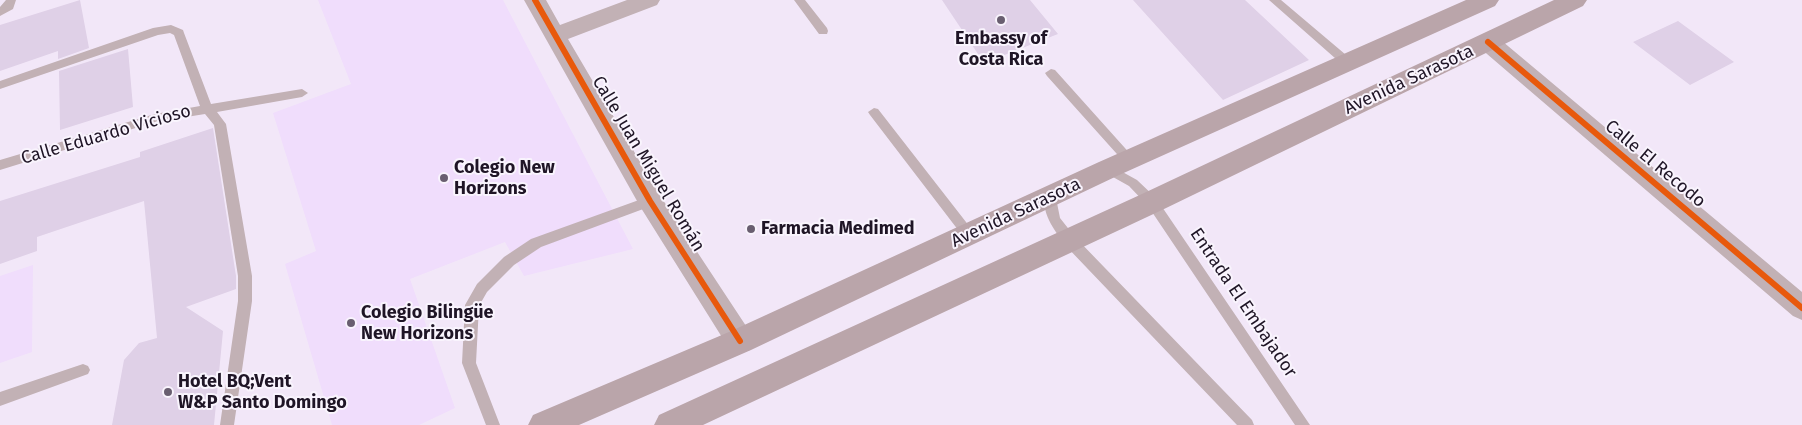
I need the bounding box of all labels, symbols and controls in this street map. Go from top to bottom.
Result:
marker: Embassy of Costa Rica [995,14,1007,26]
place label: Embassy of Costa Rica [955,28,1047,70]
street label: Avenida Sarasota [1341,41,1477,119]
street label: Calle Juan Miguel Román [587,72,709,256]
street label: Calle Eduardo Vicioso [19,100,193,170]
street label: Calle El Recodo [1600,116,1710,212]
place label: Colegio New Horizons [454,157,555,200]
marker: Colegio New Horizons [438,172,450,184]
street label: Avenida Sarasota [948,174,1084,252]
place label: Farmacia Medimed [761,218,915,240]
marker: Farmacia Medimed [745,223,757,235]
street label: Entrada El Embajador [1185,224,1301,382]
place label: Colegio Bilingüe New Horizons [361,302,493,344]
marker: Colegio Bilingüe New Horizons [345,317,357,329]
place label: Hotel BQ;Vent W&P Santo Domingo [178,371,347,414]
marker: Hotel BQ;Vent W&P Santo Domingo [162,386,174,398]

